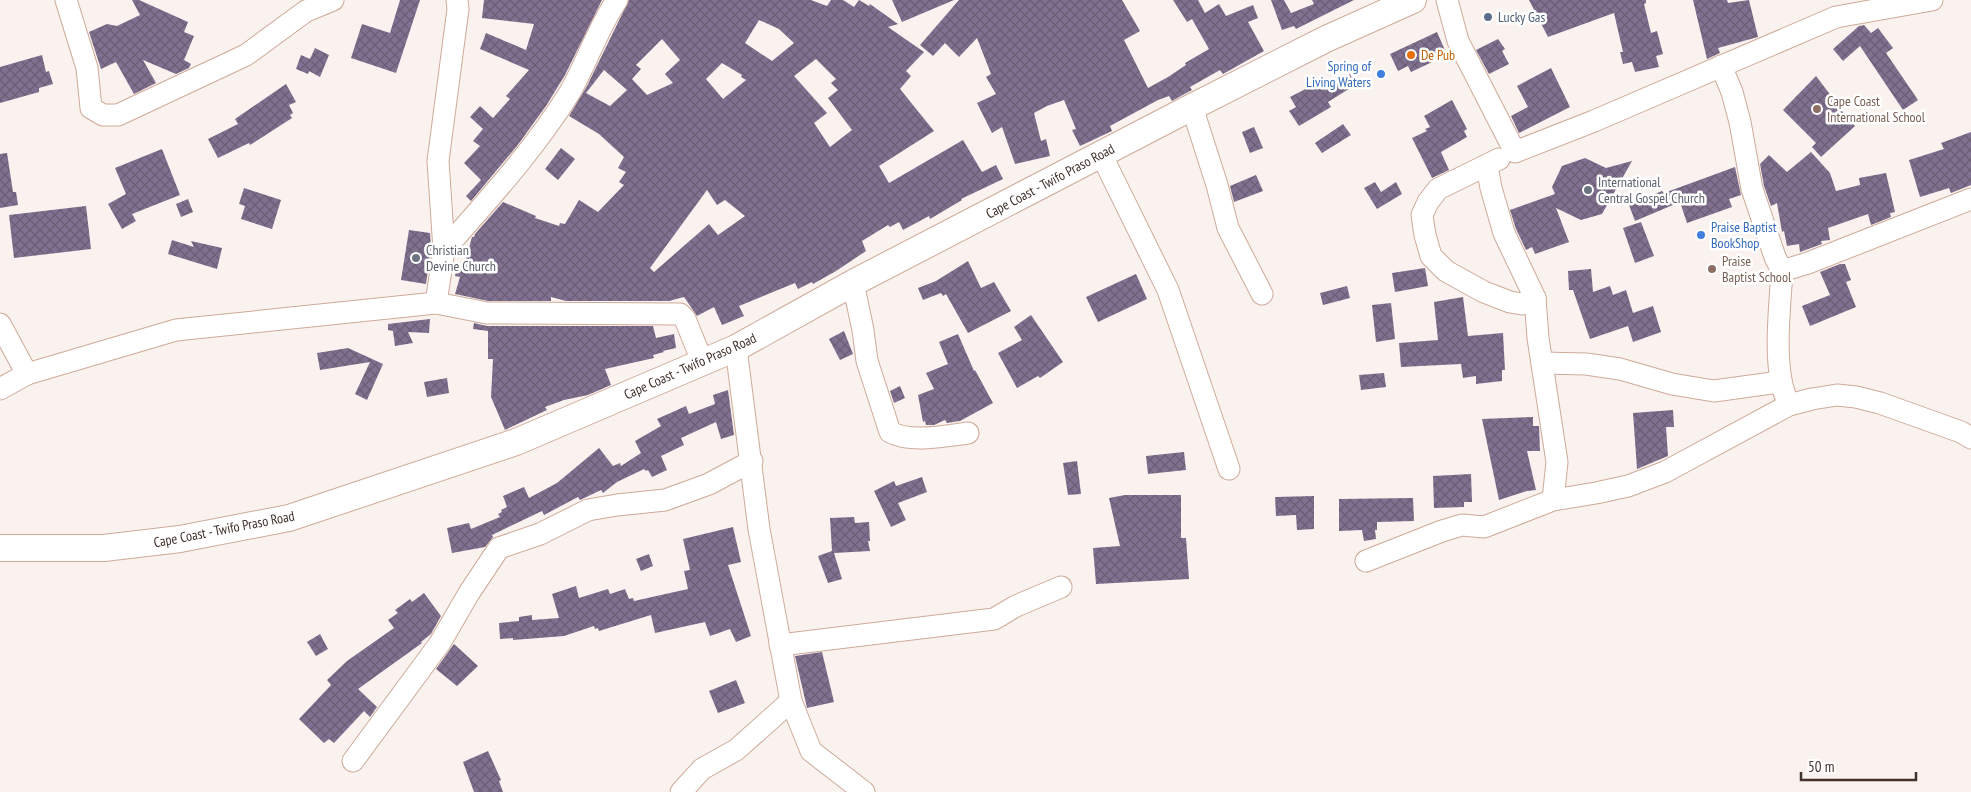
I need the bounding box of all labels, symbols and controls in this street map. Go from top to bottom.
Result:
place label: Lucky Gas [1498,8,1545,26]
marker: Lucky Gas [1482,11,1494,23]
place label: De Pub [1421,46,1455,64]
marker: De Pub [1405,49,1417,61]
place label: Spring of Living Waters [1306,57,1371,91]
marker: Spring of Living Waters [1375,68,1387,80]
place label: Cape Coast International School [1827,92,1926,126]
marker: Cape Coast International School [1811,103,1823,115]
street label: Cape Coast - Twifo Praso Road [983,139,1117,223]
place label: International Central Gospel Church [1598,173,1705,207]
marker: International Central Gospel Church [1582,184,1594,196]
place label: Praise Baptist BookShop [1711,218,1777,252]
marker: Praise Baptist BookShop [1695,229,1707,241]
place label: Christian Devine Church [426,241,496,275]
marker: Christian Devine Church [410,252,422,264]
place label: Praise Baptist School [1722,252,1792,286]
marker: Praise Baptist School [1706,263,1718,275]
street label: Cape Coast - Twifo Praso Road [621,329,759,403]
street label: Cape Coast - Twifo Praso Road [152,507,296,551]
scale bar [1801,750,1916,782]
text: 50 m [1808,757,1834,776]

